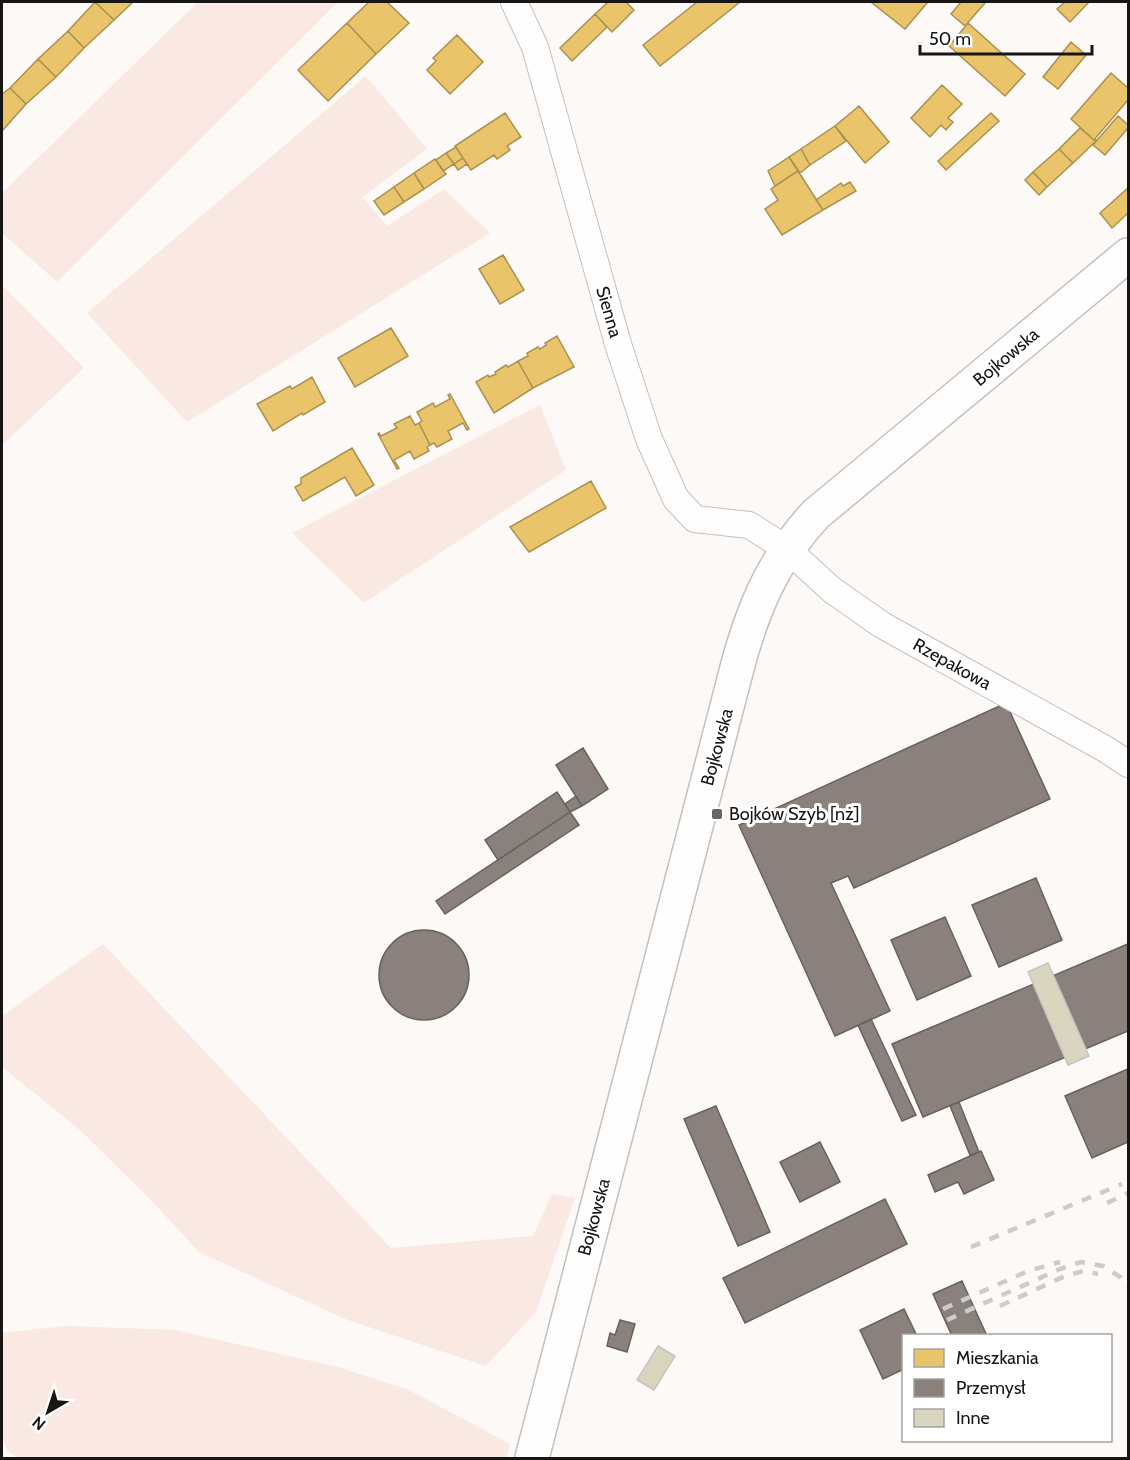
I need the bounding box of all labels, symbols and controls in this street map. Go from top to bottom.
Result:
scale bar [920,18,1092,56]
text: 50 m [929,28,971,50]
street label: Sienna [591,284,627,340]
street label: Bojkowska [969,323,1044,391]
street label: Rzepakowa [909,634,995,695]
street label: Bojkowska [696,706,738,788]
place label: Bojków Szyb [nż] [729,803,860,825]
marker: Bojków Szyb [nż] [710,807,724,821]
street label: Bojkowska [573,1176,615,1258]
legend [902,1334,1112,1442]
text: Mieszkania [956,1347,1039,1369]
text: Przemysł [956,1377,1026,1399]
north arrow [18,1382,78,1442]
text: Inne [956,1407,990,1429]
text: N [29,1412,49,1434]

